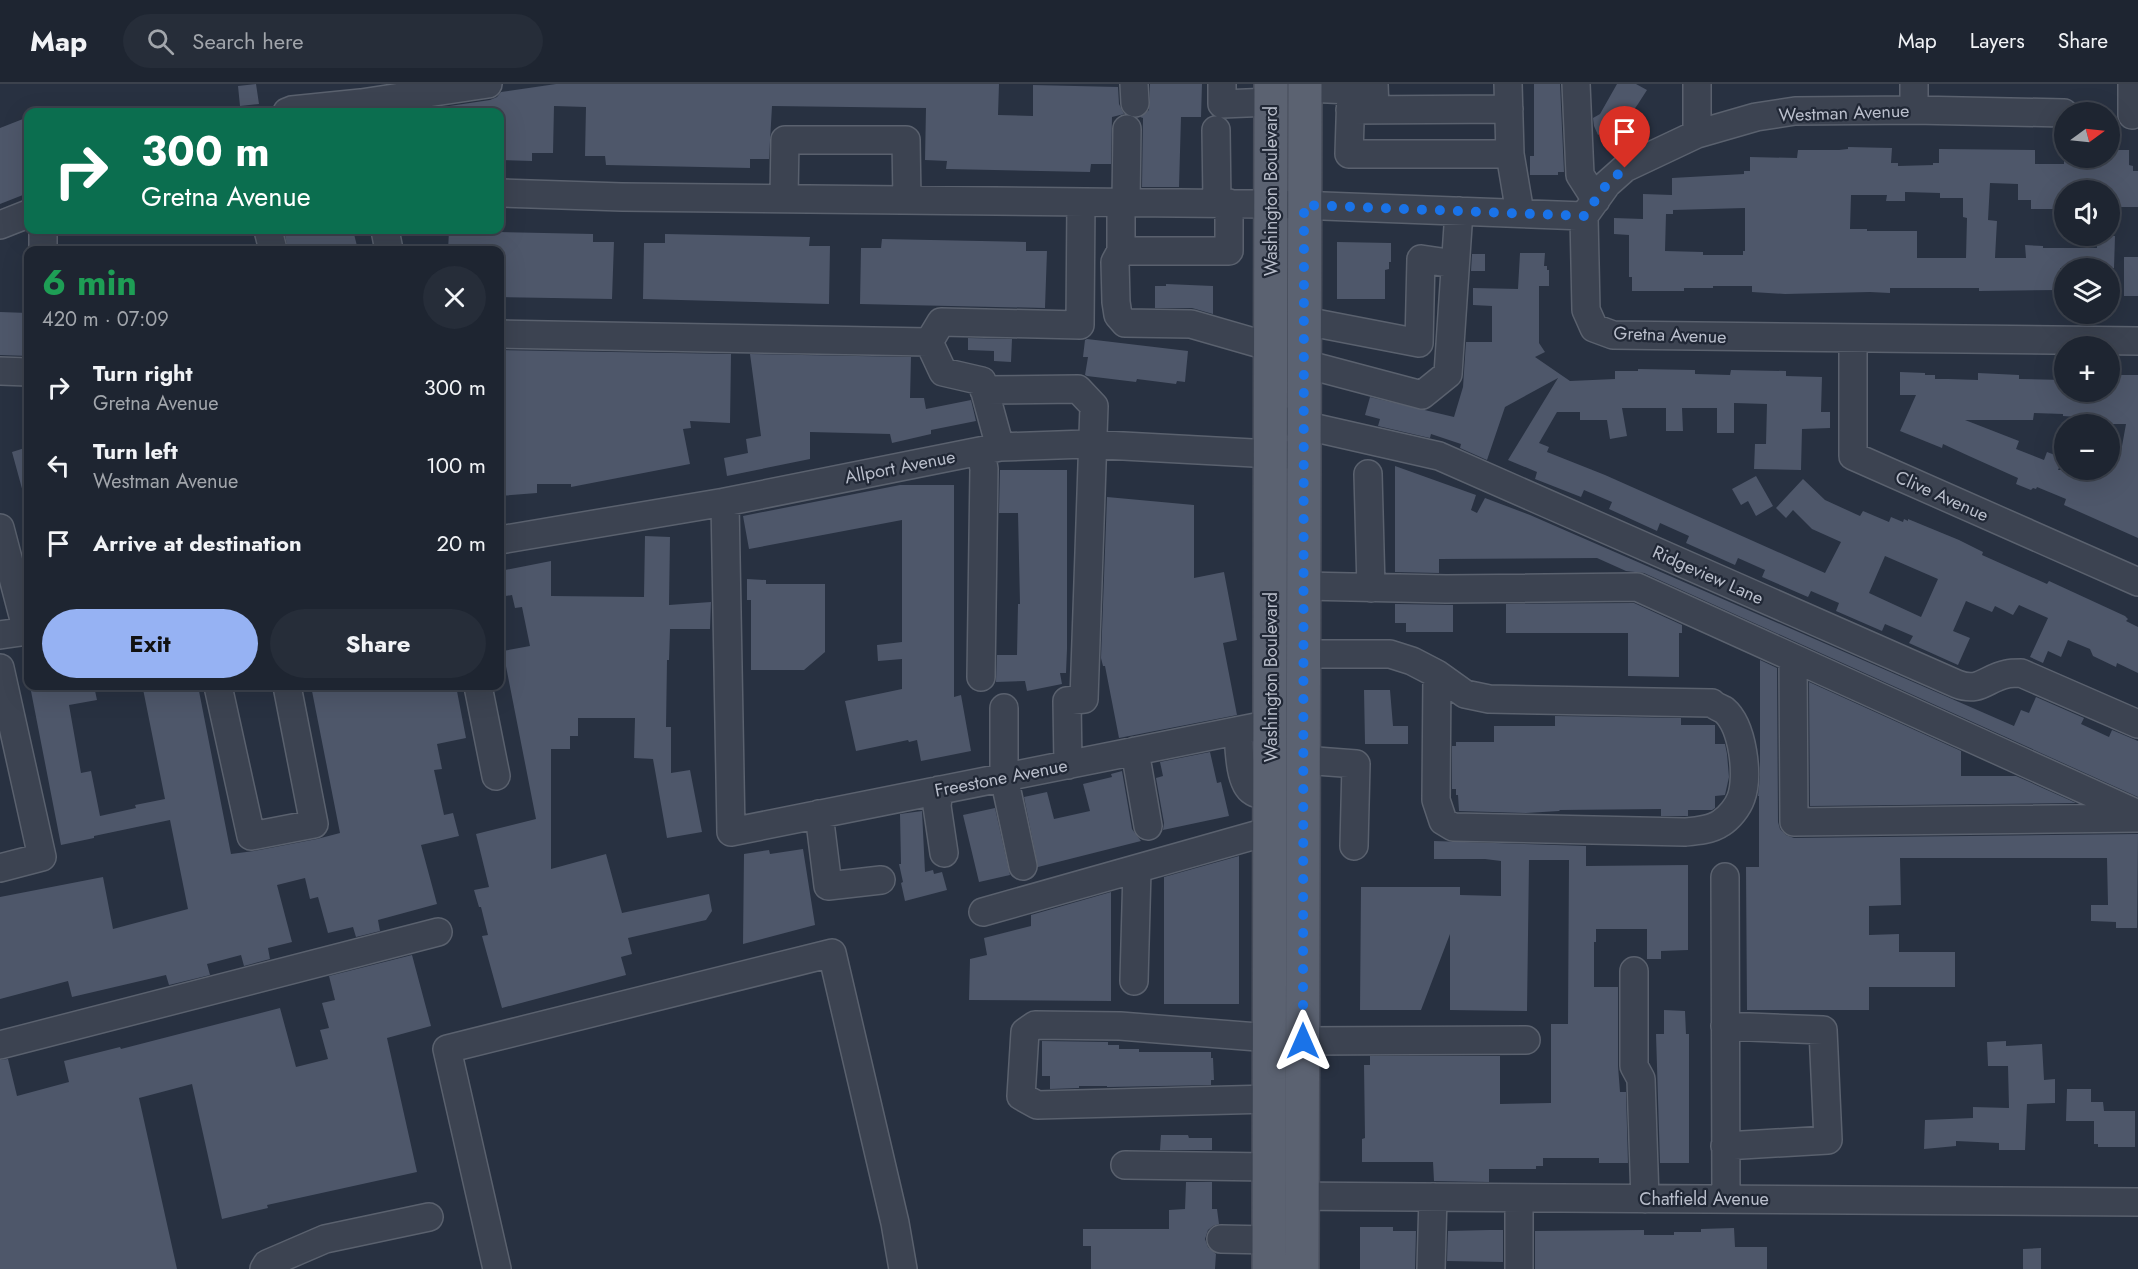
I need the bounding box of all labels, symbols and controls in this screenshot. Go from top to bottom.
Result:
search box [123,14,543,68]
text: Map [30,21,87,62]
icon: search [144,25,177,58]
text: Search here [192,25,304,57]
text: Map [1898,26,1937,56]
text: Layers [1970,26,2025,56]
text: Share [2058,26,2108,56]
street label: Westman Avenue [1778,98,1910,128]
north arrow [2054,102,2120,168]
map controls [2054,102,2120,480]
street label: Washington Boulevard [1258,106,1284,276]
pin [1599,106,1650,168]
icon: arrive [1608,115,1641,148]
text: 300 m [141,121,270,182]
icon: right [42,132,120,210]
text: Gretna Avenue [141,177,311,216]
button: sound [2054,180,2120,246]
text: 6 min [42,256,137,308]
button: layers [2054,258,2120,324]
button: close [423,266,486,329]
text: 420 m · 07:09 [42,305,169,334]
street label: Gretna Avenue [1613,320,1727,350]
button: + [2054,336,2120,402]
text: Turn right [93,357,193,389]
icon: right [42,371,75,404]
text: 300 m [424,371,486,403]
text: Gretna Avenue [93,389,219,418]
button: − [2054,414,2120,480]
text: Turn left [93,435,178,467]
street label: Allport Avenue [842,444,958,490]
icon: left [42,449,75,482]
text: 100 m [426,449,486,481]
street label: Clive Avenue [1891,464,1993,528]
text: Westman Avenue [93,467,238,496]
icon: arrive [42,527,75,560]
text: Arrive at destination [93,527,302,559]
text: 20 m [437,527,486,559]
street label: Ridgeview Lane [1648,539,1768,611]
street label: Washington Boulevard [1258,592,1284,762]
button: Exit [42,609,258,678]
button: Share [270,609,486,678]
street label: Freestone Avenue [932,752,1070,804]
position arrow [1271,1009,1335,1073]
street label: Chatfield Avenue [1639,1186,1769,1212]

